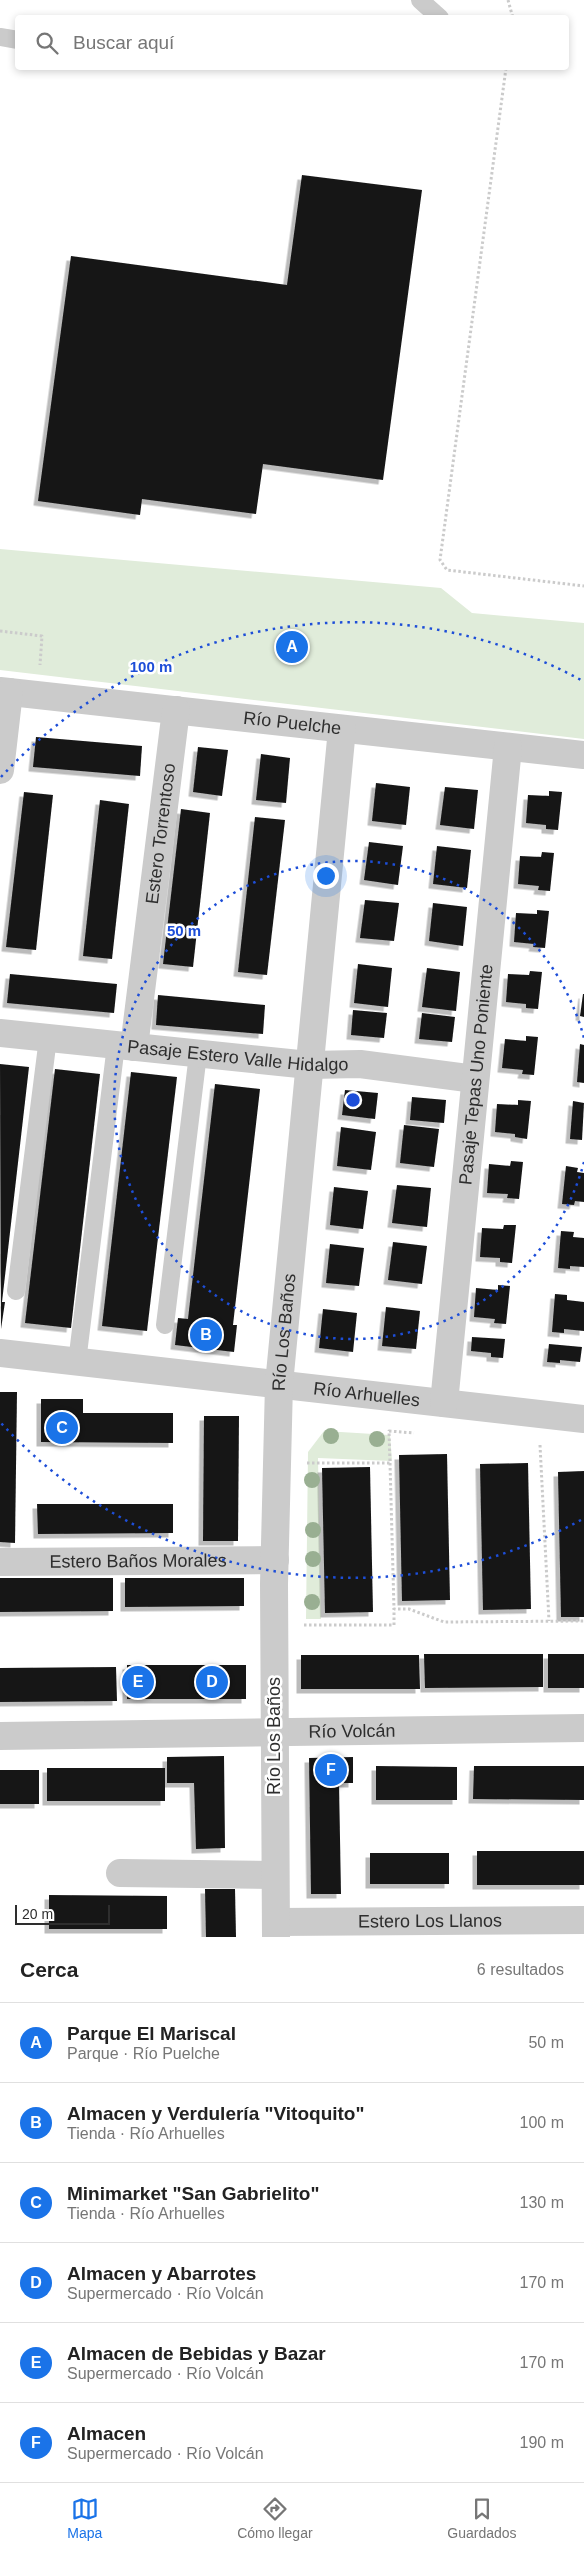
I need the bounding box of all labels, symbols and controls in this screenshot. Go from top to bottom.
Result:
search box [15,15,569,70]
icon: search [33,29,61,57]
text: Buscar aquí [73,32,174,53]
pin: A [276,628,308,666]
text: 100 m [130,658,172,675]
street label: Río Puelche [242,708,342,738]
street label: Estero Torrentoso [142,762,179,905]
your location [313,863,339,889]
text: 50 m [167,922,201,939]
street label: Pasaje Tepas Uno Poniente [455,963,497,1186]
street label: Pasaje Estero Valle Hidalgo [126,1036,349,1075]
centre of rings [344,1091,362,1109]
street label: Río Los Baños [269,1273,300,1391]
pin: B [190,1316,222,1354]
street label: Río Arhuelles [312,1378,421,1410]
pin: C [46,1409,78,1447]
street label: Estero Baños Morales [49,1550,227,1572]
pin: E [122,1663,154,1701]
pin: D [196,1663,228,1701]
street label: Río Los Baños [264,1677,284,1795]
street label: Río Volcán [308,1721,396,1742]
pin: F [315,1751,347,1789]
scale bar [15,1902,110,1925]
text: 20 m [22,1906,53,1922]
street label: Estero Los Llanos [358,1911,502,1931]
text: Cerca [20,1958,78,1981]
text: 6 resultados [477,1961,564,1978]
text: Parque El Mariscal [67,2023,236,2044]
text: A [30,2034,42,2051]
text: 50 m [528,2034,564,2051]
text: Parque · Río Puelche [67,2045,220,2062]
text: Almacen y Verdulería "Vitoquito" [67,2103,364,2124]
text: B [30,2114,42,2131]
text: 100 m [520,2114,564,2131]
text: Tienda · Río Arhuelles [67,2125,225,2142]
text: Minimarket "San Gabrielito" [67,2183,319,2204]
text: C [30,2194,42,2211]
text: 130 m [520,2194,564,2211]
text: Tienda · Río Arhuelles [67,2205,225,2222]
text: Almacen y Abarrotes [67,2263,256,2284]
text: D [30,2274,42,2291]
text: 170 m [520,2274,564,2291]
text: Supermercado · Río Volcán [67,2285,264,2302]
text: Almacen de Bebidas y Bazar [67,2343,326,2364]
text: E [31,2354,41,2371]
text: 170 m [520,2354,564,2371]
text: Supermercado · Río Volcán [67,2365,264,2382]
text: Almacen [67,2423,146,2444]
text: F [31,2434,41,2451]
text: 190 m [520,2434,564,2451]
text: Supermercado · Río Volcán [67,2445,264,2462]
tab: Mapa [67,2495,102,2541]
tab: Cómo llegar [237,2495,313,2541]
tab: Guardados [447,2495,517,2541]

